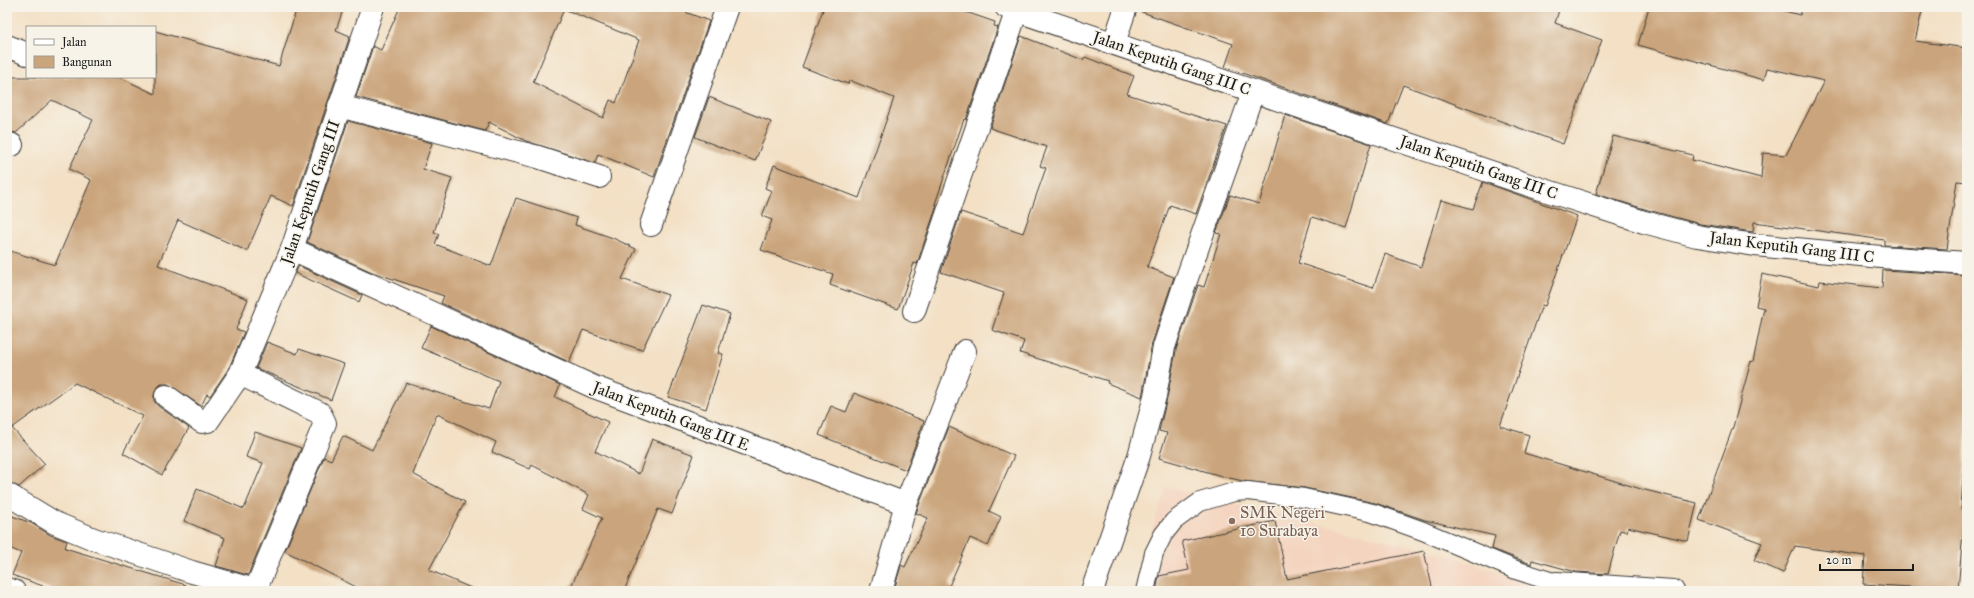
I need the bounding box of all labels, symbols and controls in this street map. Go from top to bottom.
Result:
legend [26,26,156,78]
street label: Jalan Keputih Gang III C [1088,26,1253,100]
text: Jalan [60,35,87,50]
text: Bangunan [62,55,112,70]
street label: Jalan Keputih Gang III [276,117,345,269]
street label: Jalan Keputih Gang III C [1395,130,1560,204]
street label: Jalan Keputih Gang III C [1706,227,1875,268]
street label: Jalan Keputih Gang III E [588,377,752,456]
place label: SMK Negeri 10 Surabaya [1240,503,1326,540]
marker: SMK Negeri 10 Surabaya [1227,516,1237,526]
scale bar [1820,546,1913,572]
text: 20 m [1826,553,1852,567]

